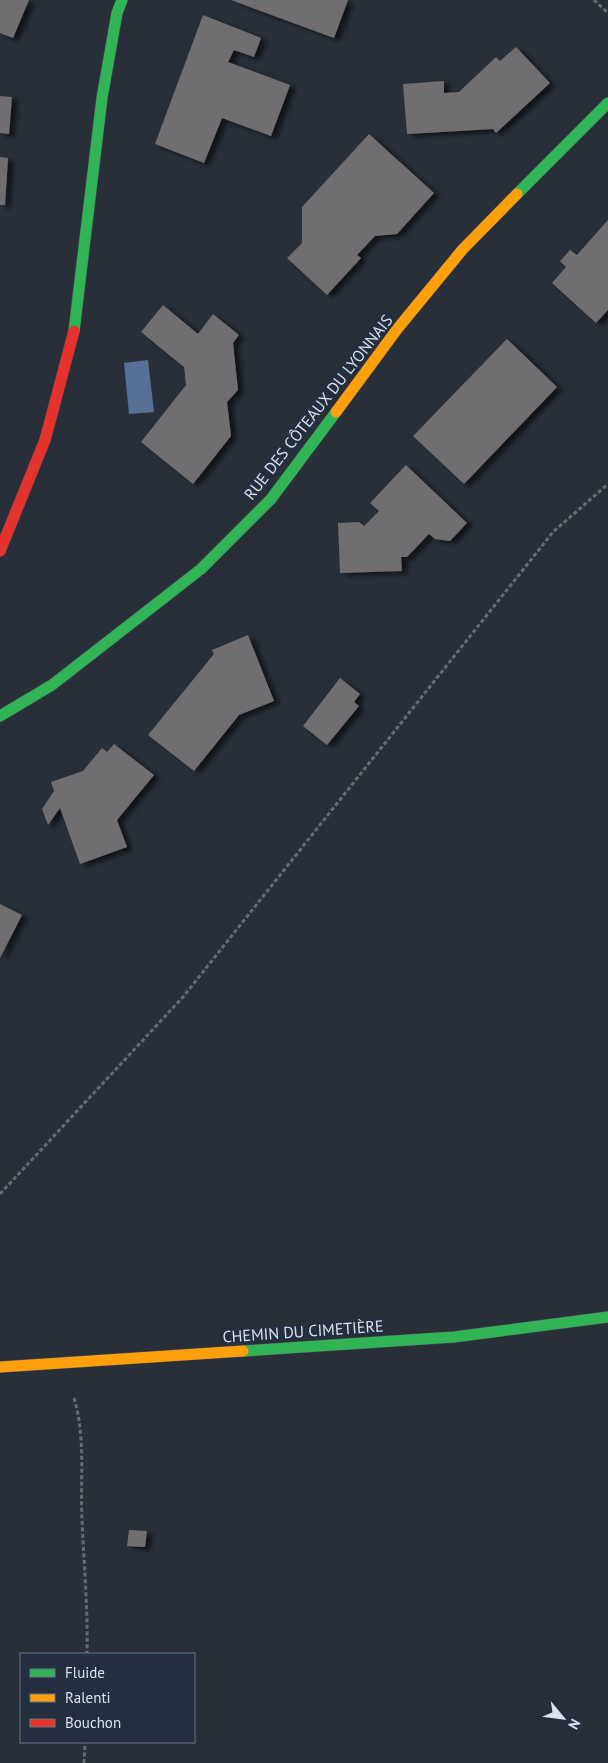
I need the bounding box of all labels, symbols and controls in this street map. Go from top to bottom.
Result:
street label: RUE DES CÔTEAUX DU LYONNAIS [239,310,397,504]
street label: CHEMIN DU CIMETIÈRE [222,1315,384,1347]
legend [20,1653,195,1743]
text: Fluide [65,1663,105,1682]
text: Ralenti [65,1688,111,1707]
north arrow [538,1693,588,1743]
text: Bouchon [65,1713,121,1732]
text: N [564,1716,584,1733]

